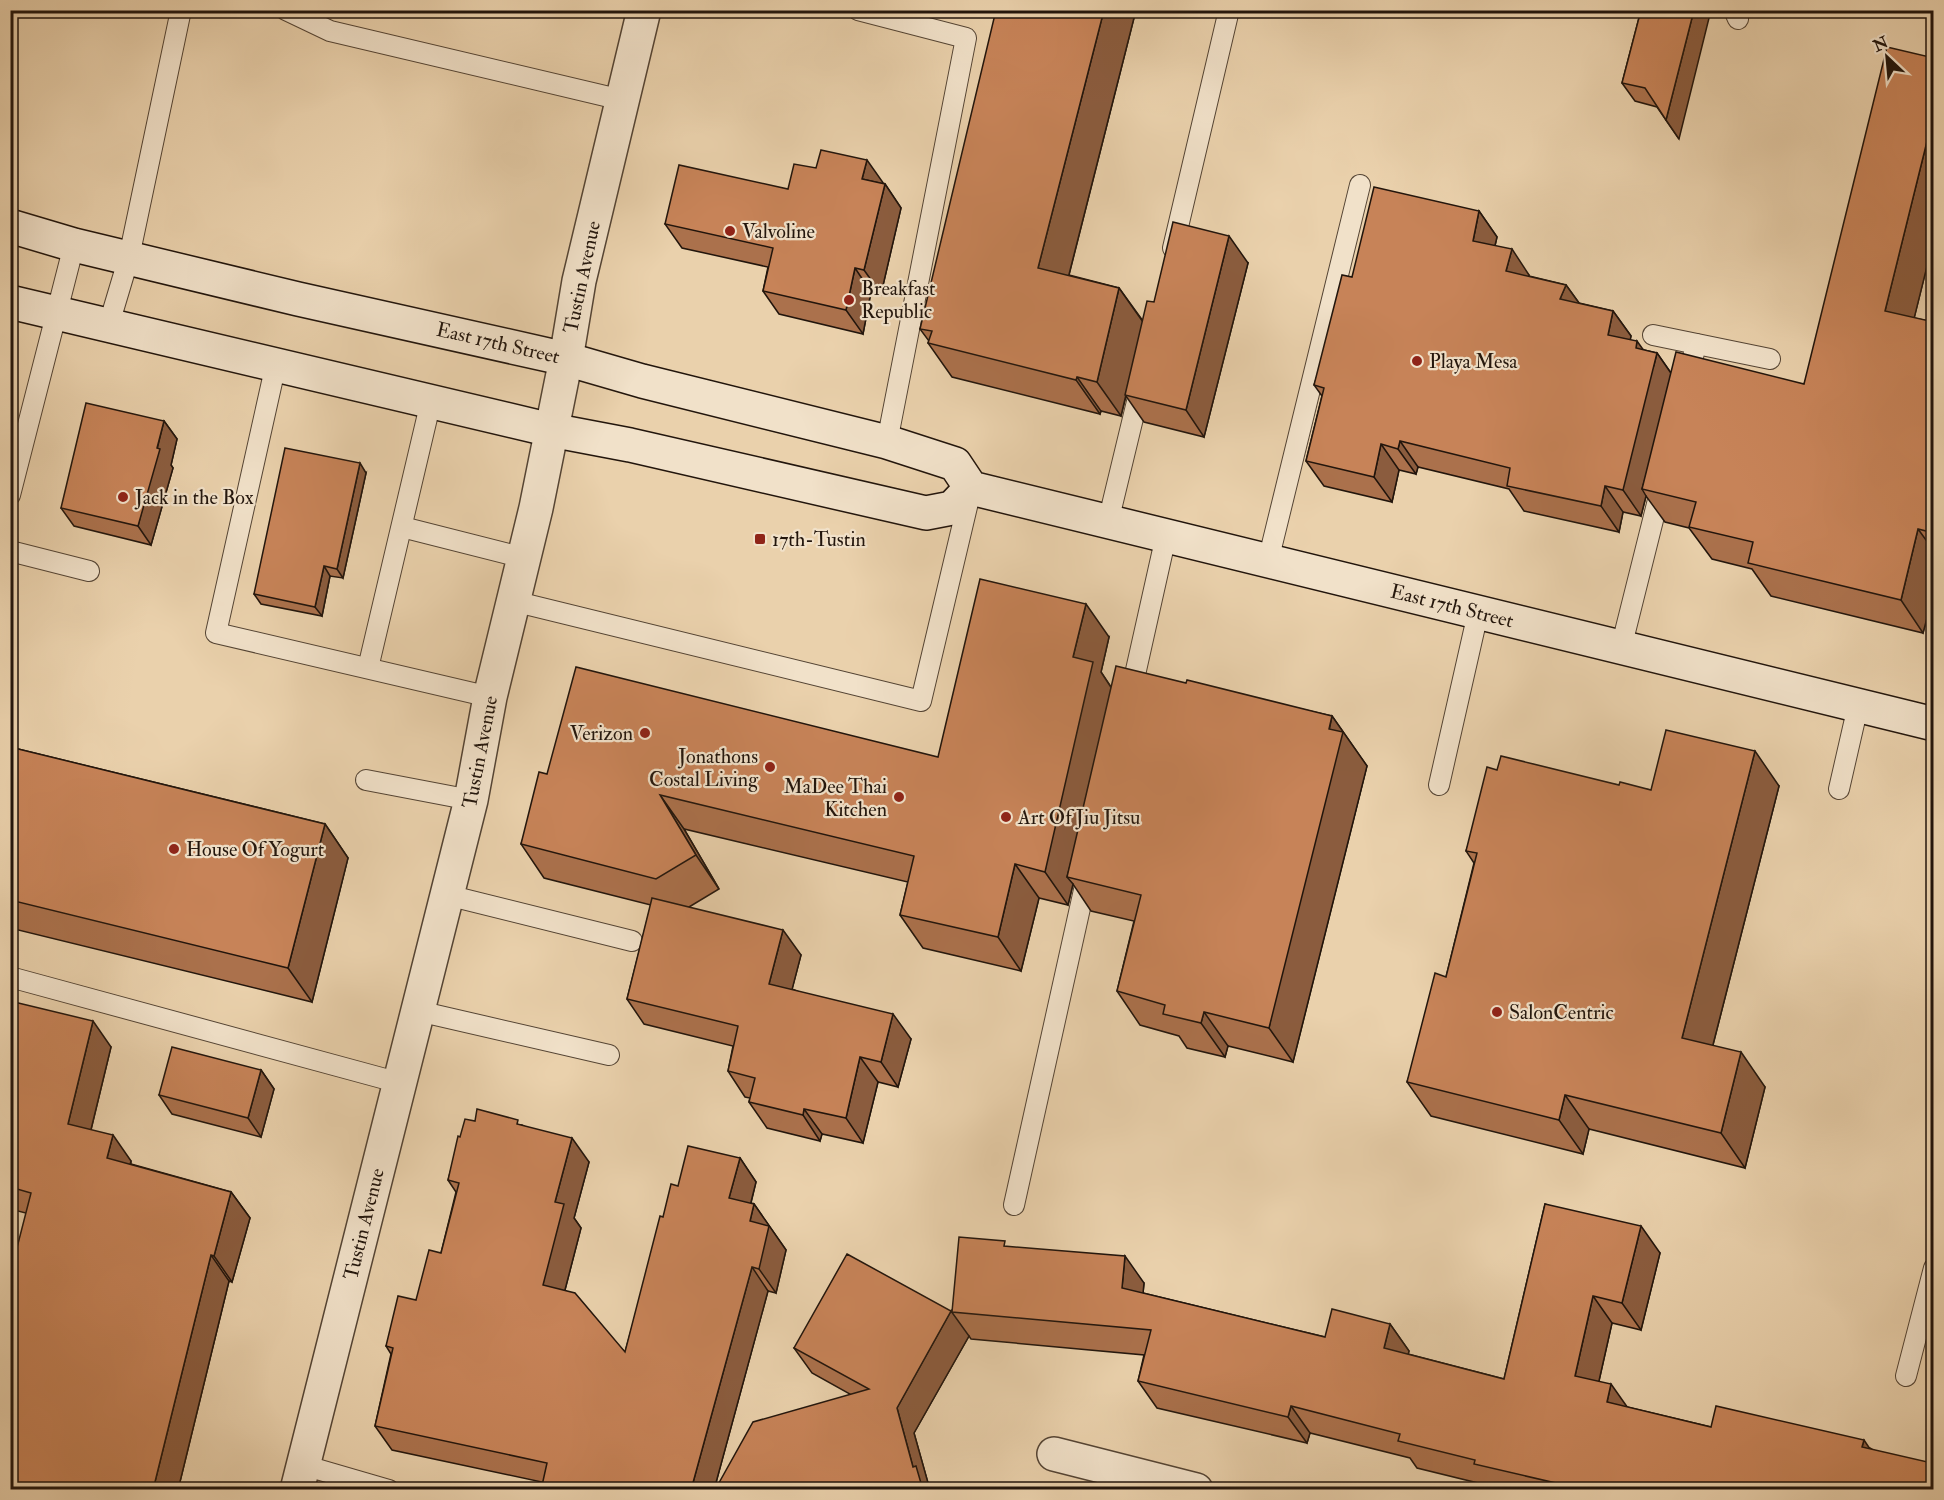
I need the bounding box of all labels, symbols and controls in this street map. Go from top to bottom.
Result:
north arrow [1857,27,1917,87]
text: N [1869,32,1892,57]
street label: Tustin Avenue [558,219,606,335]
place label: Valvoline [742,219,815,244]
marker: Valvoline [723,224,737,238]
place label: Breakfast Republic [861,276,936,325]
marker: Breakfast Republic [842,293,856,307]
street label: East 17th Street [434,317,563,369]
place label: Playa Mesa [1429,349,1518,374]
marker: Playa Mesa [1410,354,1424,368]
place label: Jack in the Box [134,485,254,510]
marker: Jack in the Box [116,490,130,504]
place label: 17th-Tustin [772,527,866,552]
marker: 17th-Tustin [753,532,767,546]
street label: East 17th Street [1388,579,1517,633]
street label: Tustin Avenue [457,694,503,810]
place label: Verizon [570,721,633,746]
marker: Verizon [638,726,652,740]
place label: Jonathons Costal Living [649,744,759,792]
marker: Jonathons Costal Living [763,760,777,774]
place label: MaDee Thai Kitchen [783,774,887,822]
marker: MaDee Thai Kitchen [892,790,906,804]
place label: Art Of Jiu Jitsu [1017,805,1140,830]
marker: Art Of Jiu Jitsu [999,810,1013,824]
place label: House Of Yogurt [186,837,325,862]
marker: House Of Yogurt [167,842,181,856]
place label: SalonCentric [1509,1000,1614,1025]
marker: SalonCentric [1490,1005,1504,1019]
street label: Tustin Avenue [338,1166,390,1282]

